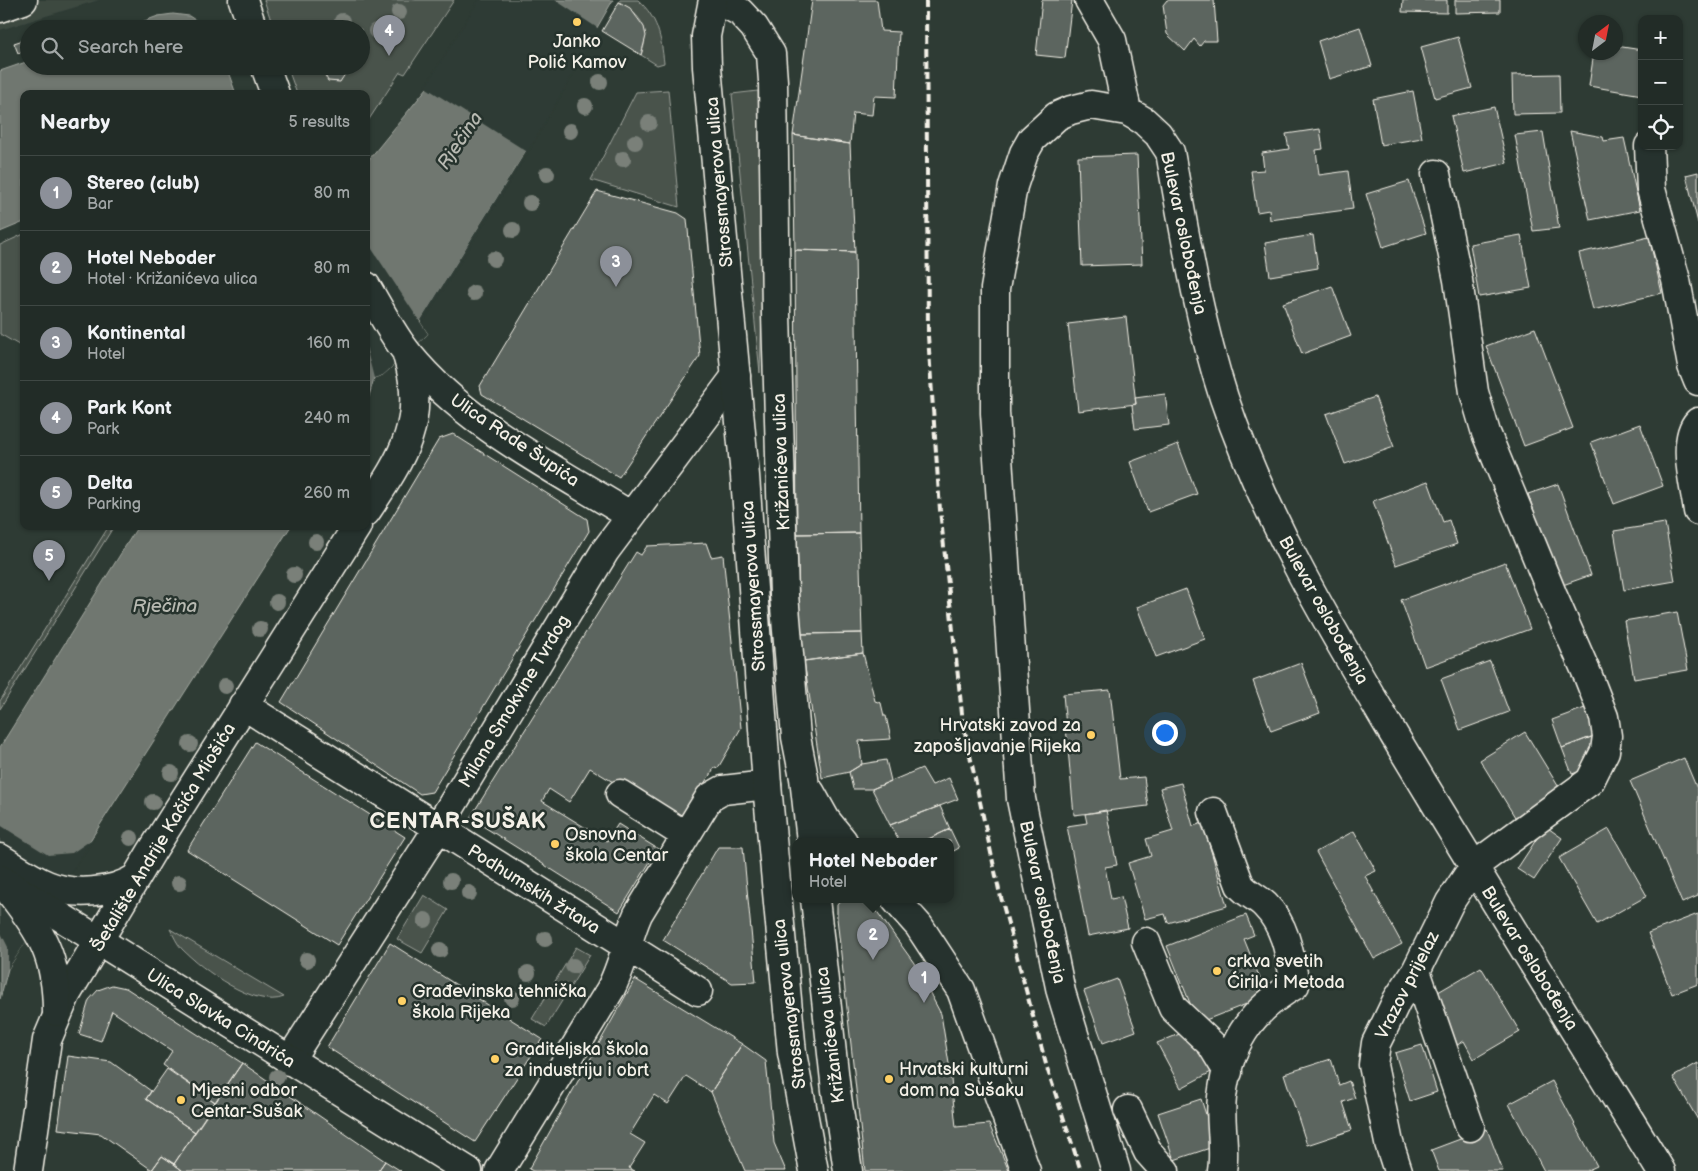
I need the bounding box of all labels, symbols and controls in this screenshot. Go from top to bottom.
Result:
pin: 4 [373,15,405,56]
north arrow [1578,15,1623,60]
map controls [1638,15,1683,150]
button: + [1638,15,1683,60]
marker: Janko Polić Kamov [571,16,583,28]
search box [20,20,370,75]
place label: Janko Polić Kamov [528,31,627,73]
icon: search [38,34,66,62]
text: Search here [78,36,183,59]
button: − [1638,60,1683,105]
street label: Strossmayerova ulica [702,96,737,268]
button: locate [1638,105,1683,150]
water label: Rječina [433,108,488,174]
text: Nearby [40,110,110,135]
text: 5 results [288,113,350,132]
street label: Bulevar oslobođenja [1156,150,1211,317]
text: Stereo (club) [87,172,200,195]
text: 1 [53,184,59,203]
text: 80 m [314,184,350,203]
text: Bar [87,195,113,214]
pin: 3 [600,246,632,287]
text: Hotel Neboder [87,247,216,270]
text: 2 [51,259,61,278]
text: 80 m [314,259,350,278]
text: Hotel · Križanićeva ulica [87,270,258,289]
text: Kontinental [87,322,185,345]
text: 3 [51,334,61,353]
text: 160 m [307,334,350,353]
text: Hotel [87,345,125,364]
street label: Ulica Rade Šupića [446,389,584,491]
street label: Križanićeva ulica [769,393,794,531]
text: Park Kont [87,397,172,420]
text: 4 [51,409,61,428]
text: 240 m [304,409,350,428]
text: Park [87,420,119,439]
text: Delta [87,472,133,495]
text: 5 [51,484,61,503]
text: 260 m [304,484,350,503]
text: Parking [87,495,141,514]
street label: Strossmayerova ulica [737,500,770,672]
street label: Bulevar oslobođenja [1274,533,1373,688]
pin: 5 [33,540,65,581]
water label: Rječina [133,595,197,618]
street label: Milana Smokvine Tvrdog [454,611,574,792]
place label: Hrvatski zavod za zapošljavanje Rijeka [914,715,1081,757]
street label: Šetalište Andrije Kačića Miošića [86,719,240,955]
your location [1152,720,1178,746]
marker: Hrvatski zavod za zapošljavanje Rijeka [1085,729,1097,741]
district label: CENTAR-SUŠAK [369,806,547,835]
street label: Bulevar oslobođenja [1015,819,1070,986]
place label: Osnovna škola Centar [565,824,668,866]
marker: Osnovna škola Centar [549,838,561,850]
popup [792,838,954,903]
street label: Podhumskih žrtava [464,840,604,939]
text: Hotel Neboder [809,850,937,873]
text: Hotel [809,873,847,892]
street label: Bulevar oslobođenja [1477,882,1582,1034]
street label: Strossmayerova ulica [769,918,810,1090]
pin: 2 [857,919,889,960]
street label: Vrazov prijelaz [1371,927,1444,1043]
place label: crkva svetih Ćirila i Metoda [1227,951,1345,993]
pin: 1 [908,962,940,1003]
street label: Ulica Slavka Cindrića [143,964,299,1073]
street label: Križanićeva ulica [812,965,849,1104]
marker: crkva svetih Ćirila i Metoda [1211,965,1223,977]
place label: Građevinska tehnička škola Rijeka [412,981,587,1023]
marker: Građevinska tehnička škola Rijeka [396,995,408,1007]
place label: Graditeljska škola za industriju i obrt [505,1039,650,1081]
marker: Graditeljska škola za industriju i obrt [489,1053,501,1065]
place label: Hrvatski kulturni dom na Sušaku [899,1059,1029,1101]
marker: Hrvatski kulturni dom na Sušaku [883,1073,895,1085]
place label: Mjesni odbor Centar-Sušak [191,1080,302,1122]
marker: Mjesni odbor Centar-Sušak [175,1094,187,1106]

